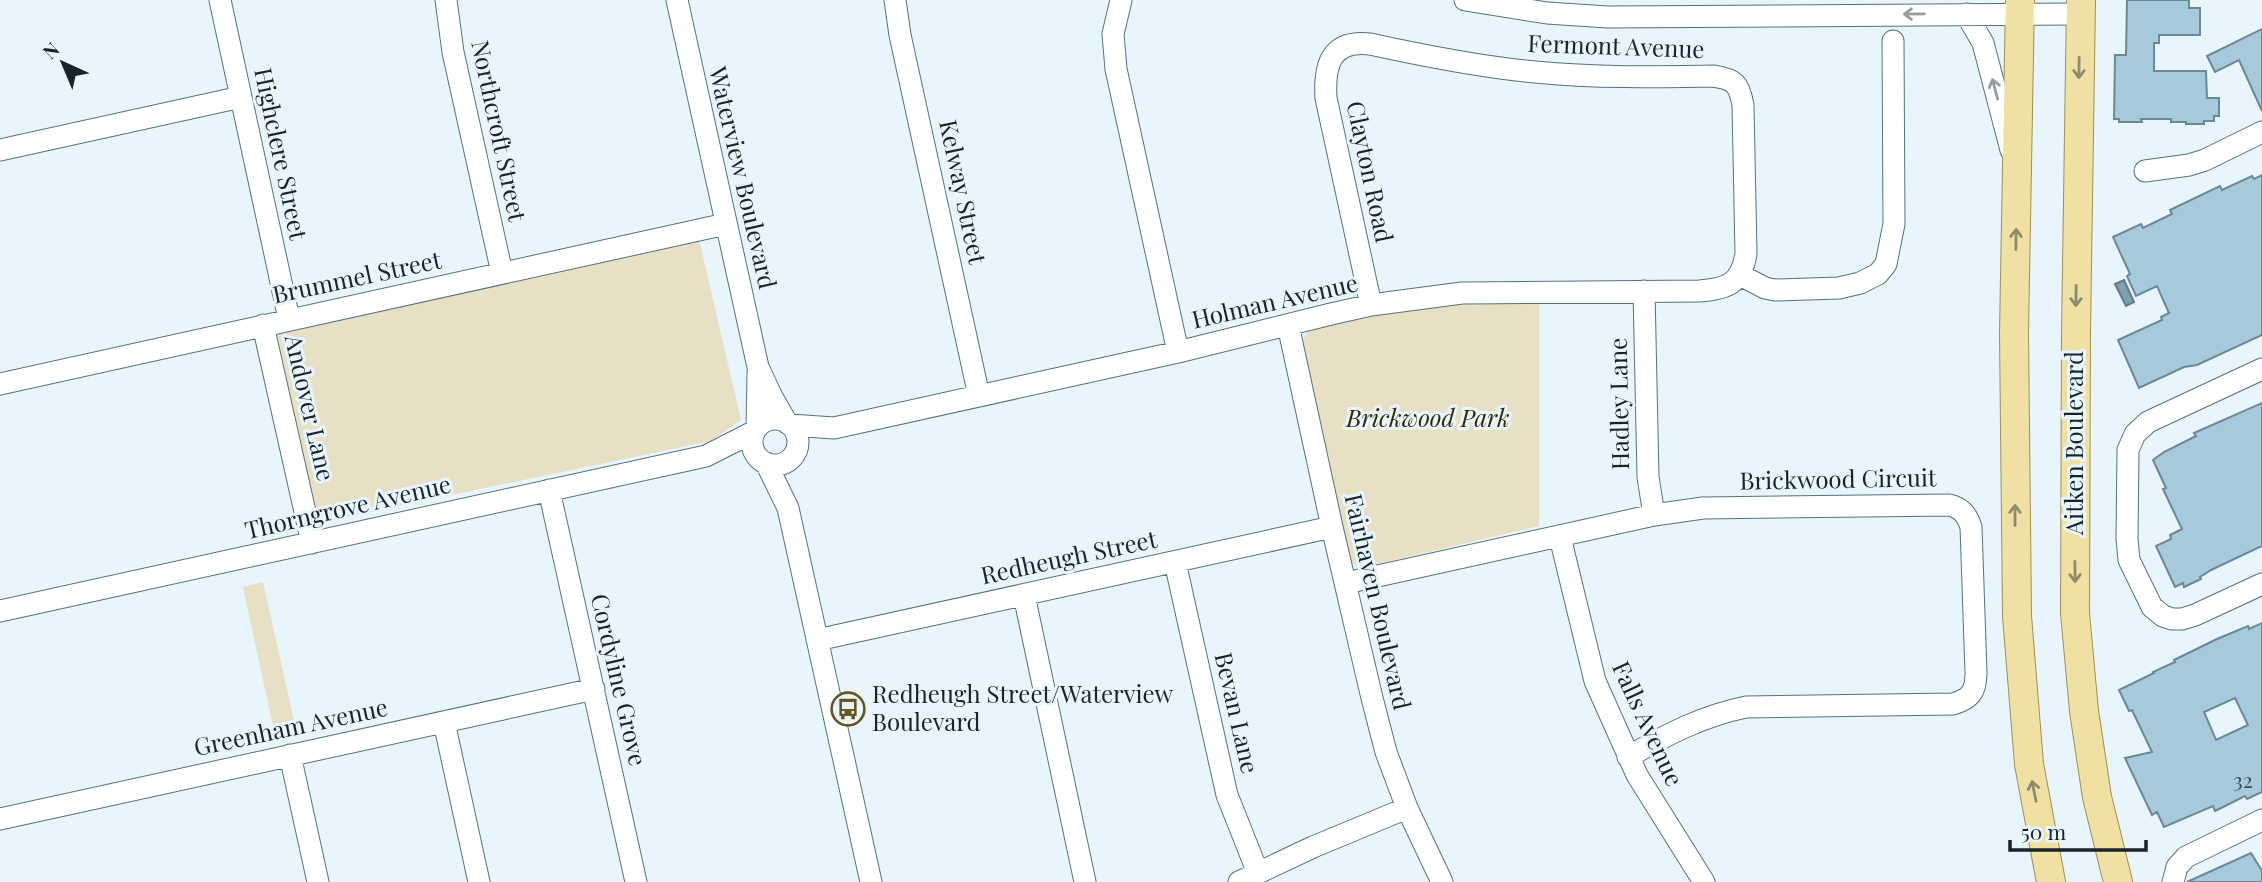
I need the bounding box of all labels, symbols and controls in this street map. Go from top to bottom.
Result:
one-way arrow [1903,7,1926,21]
street label: Fermont Avenue [1527,26,1705,64]
north arrow [28,28,98,98]
text: N [37,36,65,64]
street label: Northcroft Street [465,37,535,225]
one-way arrow [2073,56,2086,79]
street label: Waterview Boulevard [703,62,785,292]
street label: Highclere Street [248,65,316,243]
one-way arrow [1988,78,2001,101]
street label: Clayton Road [1340,98,1402,245]
street label: Kelway Street [933,116,995,267]
one-way arrow [2009,228,2023,251]
street label: Brummel Street [269,242,444,310]
street label: Holman Avenue [1188,265,1361,335]
one-way arrow [2069,284,2083,307]
street label: Andover Lane [278,331,343,484]
street label: Hadley Lane [1601,338,1635,471]
street label: Aitken Boulevard [2057,351,2089,536]
park label: Brickwood Park [1345,401,1510,433]
street label: Brickwood Circuit [1739,460,1937,496]
street label: Thorngrove Avenue [241,467,454,545]
street label: Fairhaven Boulevard [1339,490,1419,713]
one-way arrow [2008,504,2022,527]
street label: Redheugh Street [978,522,1160,590]
one-way arrow [2068,560,2082,583]
street label: Cordyline Grove [585,591,655,769]
street label: Bevan Lane [1208,649,1267,776]
street label: Falls Avenue [1606,656,1692,791]
place label: Redheugh Street/Waterview Boulevard [872,677,1174,737]
street label: Greenham Avenue [191,690,390,762]
bus stop icon: Redheugh Street/Waterview Boulevard [829,690,867,728]
house number: 32 [2233,765,2253,793]
one-way arrow [2027,780,2040,803]
scale bar [2010,808,2146,852]
text: 50 m [2021,817,2067,845]

